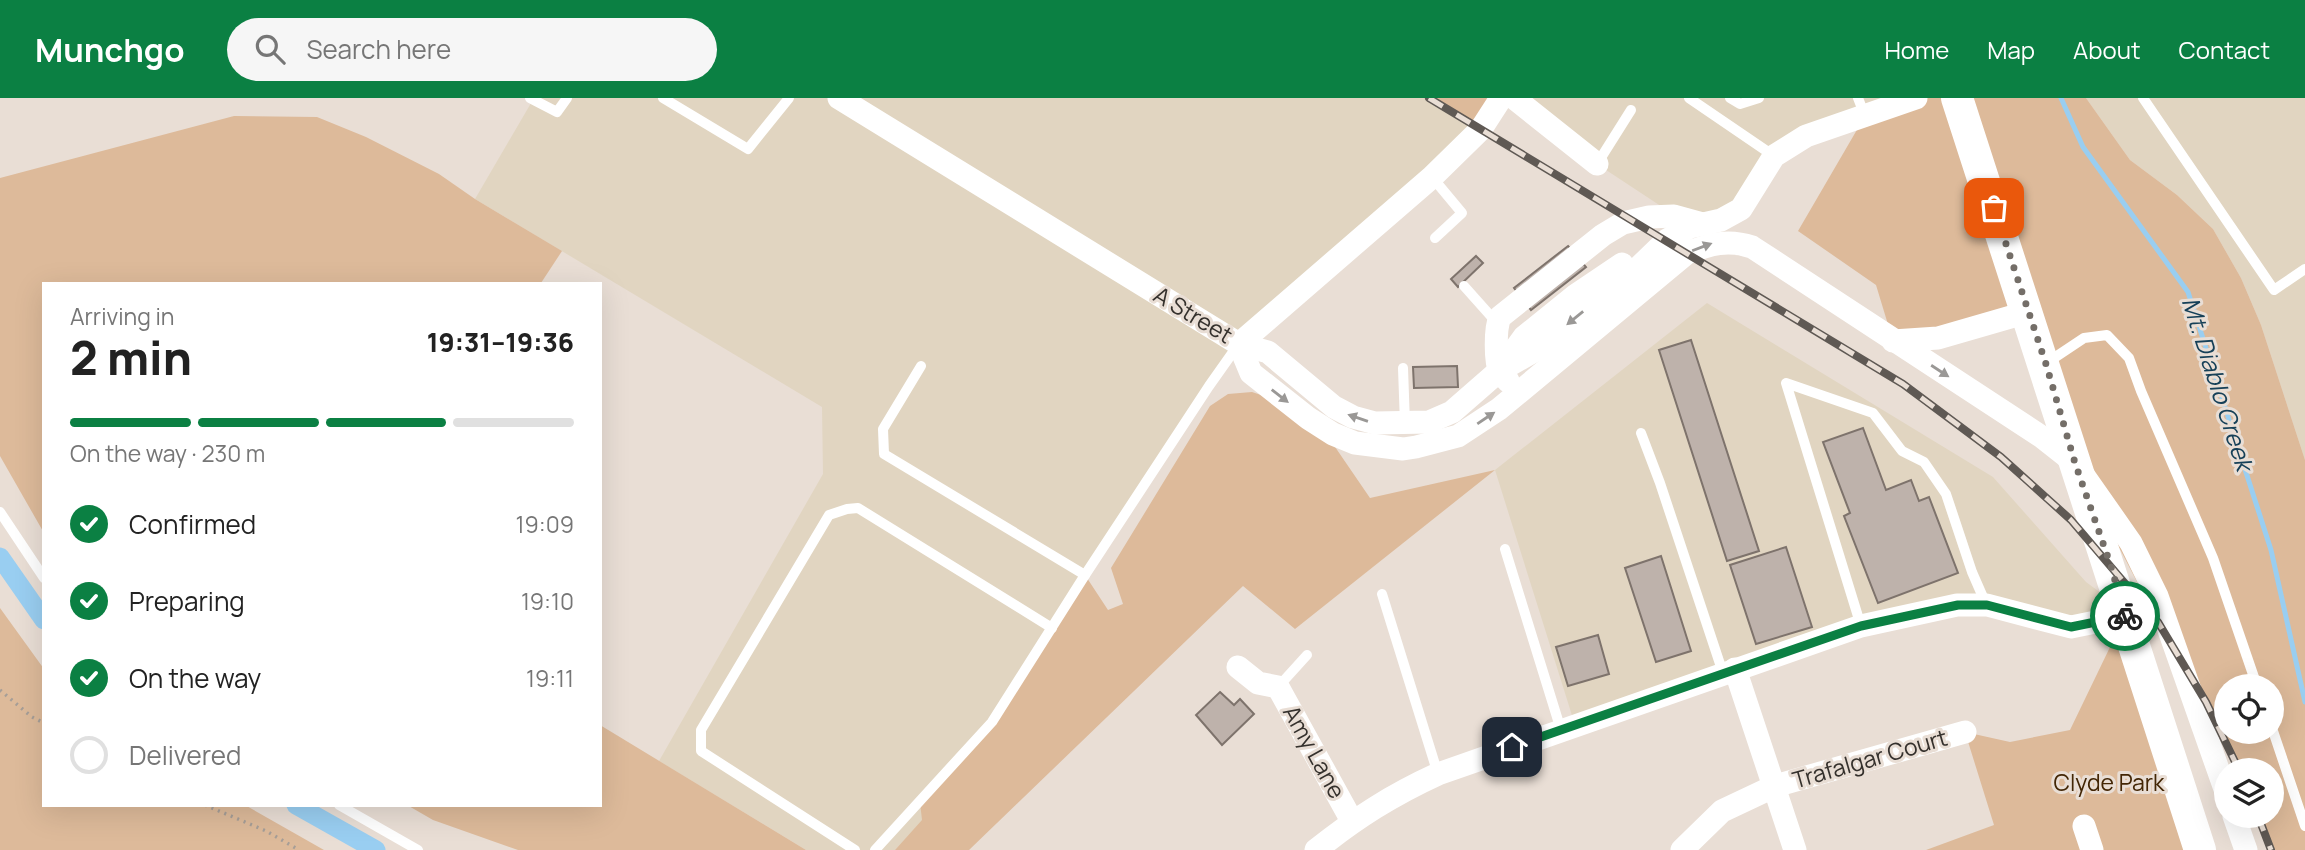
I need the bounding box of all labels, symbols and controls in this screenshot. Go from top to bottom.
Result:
search box [227,18,717,81]
text: Munchgo [35,27,185,72]
icon: search [251,30,289,68]
text: Search here [307,31,451,67]
text: Home [1884,33,1949,66]
text: Map [1987,33,2035,66]
text: About [2073,33,2141,66]
text: Contact [2179,33,2270,66]
pin [1964,178,2024,238]
icon: bag [1975,189,2013,227]
one-way arrow [1692,242,1713,253]
street label: A Street [1148,278,1239,350]
water label: Mt. Diablo Creek [2175,293,2263,477]
text: Arriving in [70,300,175,332]
one-way arrow [1567,311,1585,326]
text: 19:31–19:36 [427,324,574,360]
text: 2 min [70,326,192,389]
one-way arrow [1930,365,1950,378]
one-way arrow [1271,388,1288,403]
one-way arrow [1476,411,1495,424]
one-way arrow [1348,412,1369,423]
text: On the way · 230 m [70,437,265,469]
icon: check [70,505,108,543]
text: Confirmed [129,506,256,542]
text: 19:09 [516,508,574,540]
courier [2090,581,2160,651]
icon: check [70,582,108,620]
text: Preparing [129,583,245,619]
text: 19:10 [521,585,574,617]
icon: bike [2106,597,2144,635]
icon: check [70,659,108,697]
text: On the way [129,660,261,696]
text: 19:11 [526,662,574,694]
map controls [2214,674,2284,828]
button: locate [2214,674,2284,744]
street label: Amy Lane [1276,699,1354,804]
pin [1482,717,1542,777]
street label: Trafalgar Court [1789,721,1951,795]
icon: home [1493,728,1531,766]
text: Delivered [129,737,241,773]
button: layers [2214,758,2284,828]
park label: Clyde Park [2053,766,2165,798]

